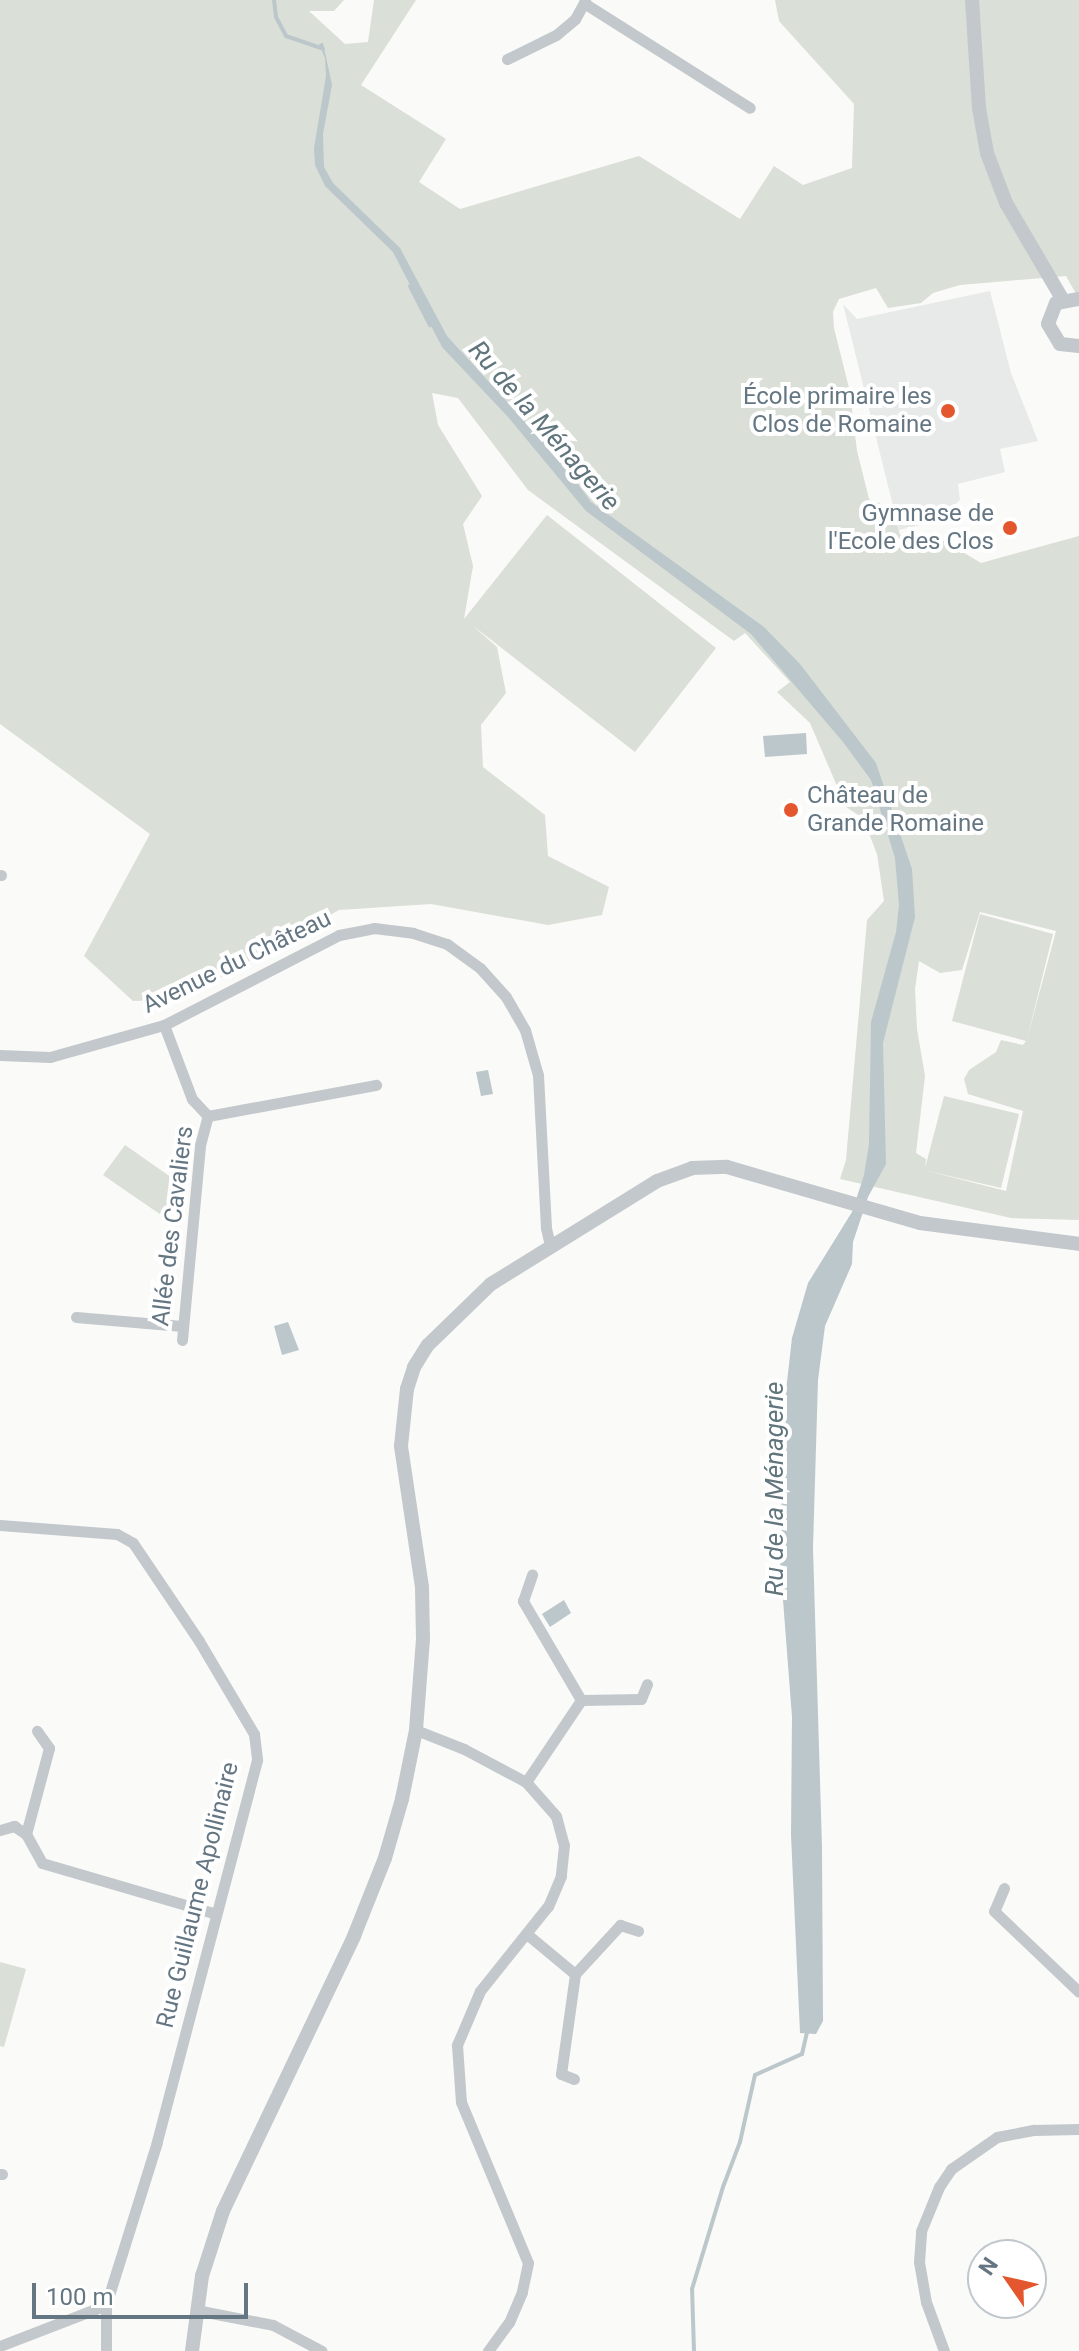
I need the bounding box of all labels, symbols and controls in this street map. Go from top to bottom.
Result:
water label: Ru de la Ménagerie [462,335,626,517]
place label: École primaire les Clos de Romaine [743,383,932,439]
marker: École primaire les Clos de Romaine [939,402,957,420]
place label: Gymnase de l'Ecole des Clos [828,500,994,556]
marker: Gymnase de l'Ecole des Clos [1001,519,1019,537]
place label: Château de Grande Romaine [807,782,984,838]
marker: Château de Grande Romaine [782,801,800,819]
street label: Avenue du Château [138,904,336,1020]
street label: Allée des Cavaliers [146,1124,200,1328]
water label: Ru de la Ménagerie [759,1382,791,1596]
street label: Rue Guillaume Apollinaire [151,1759,245,2031]
north arrow [967,2239,1047,2319]
text: N [974,2253,1003,2280]
scale bar [36,2267,252,2317]
text: 100 m [46,2283,113,2311]

